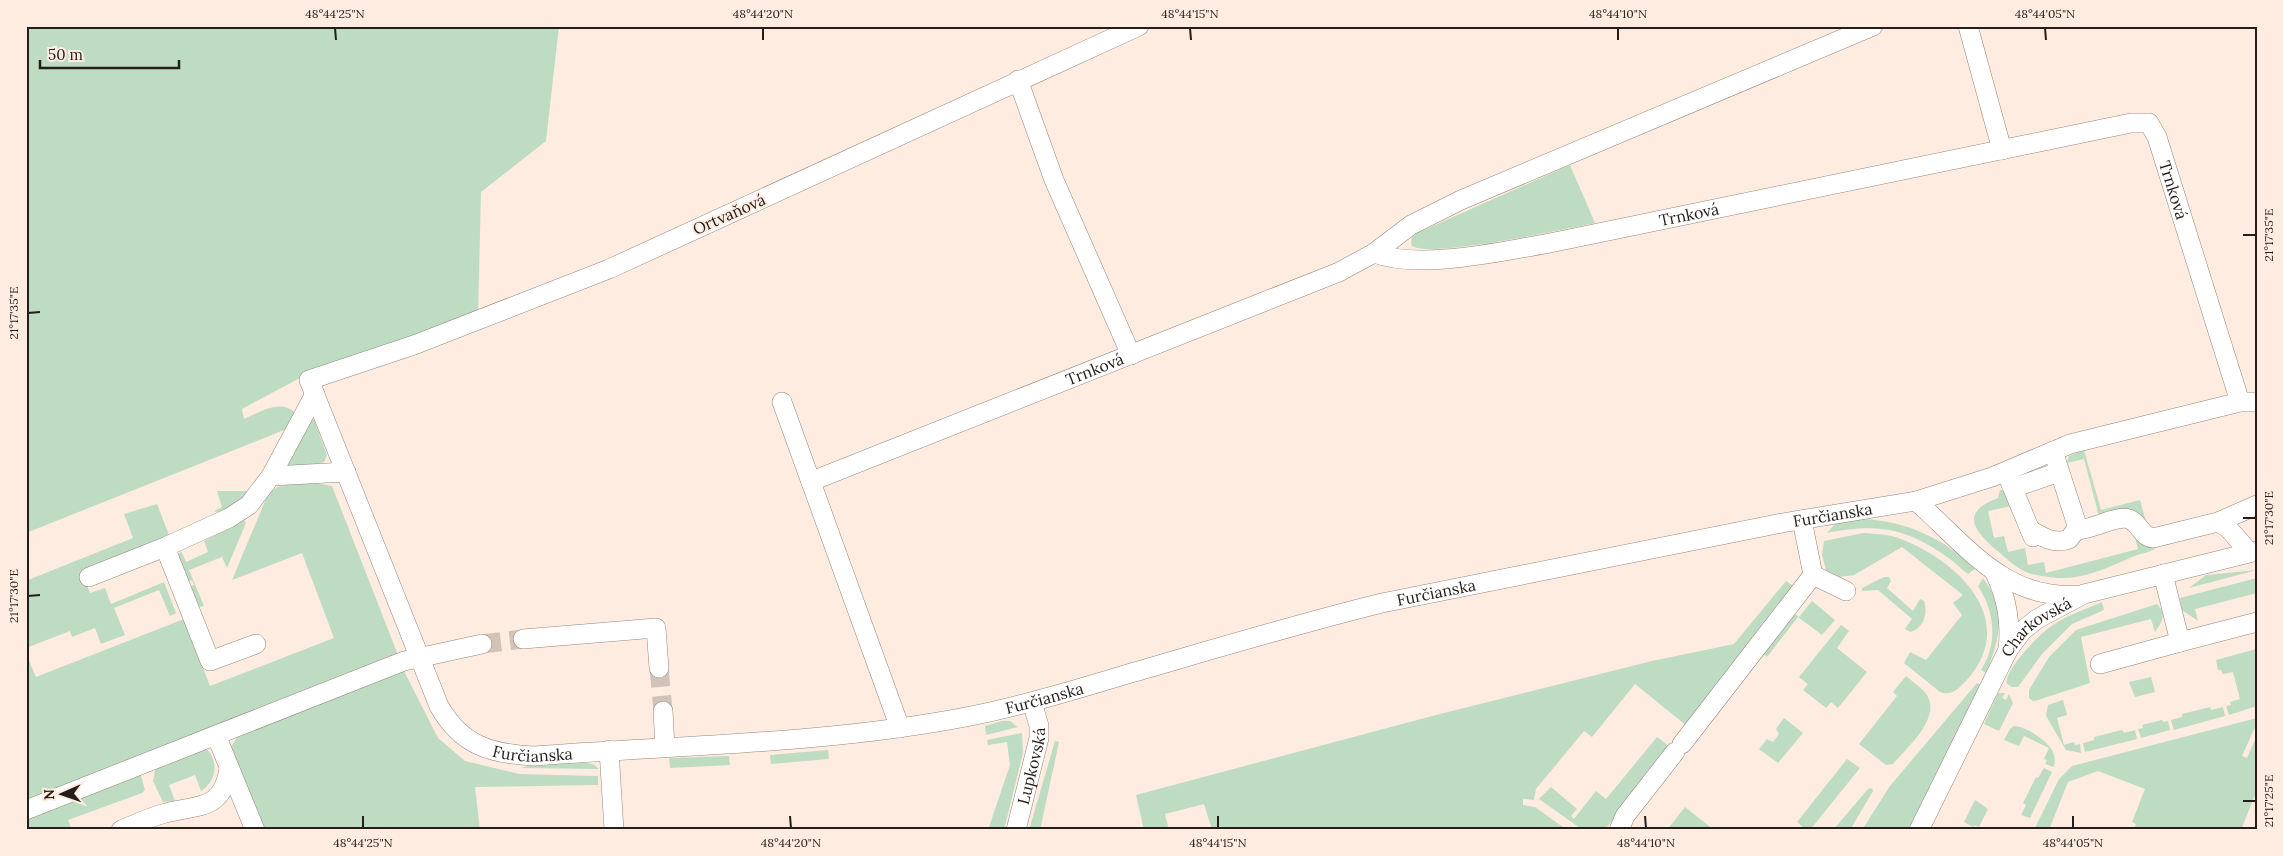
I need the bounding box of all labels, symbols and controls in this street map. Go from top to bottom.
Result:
text: 48°44'25"N [305,6,365,21]
text: 48°44'20"N [733,6,793,21]
text: 48°44'15"N [1161,6,1219,21]
text: 48°44'10"N [1589,6,1647,21]
text: 48°44'05"N [2015,6,2075,21]
scale bar [40,38,179,70]
text: 50 m [48,45,83,64]
street label: Trnková [2155,158,2192,222]
street label: Ortvaňová [690,189,768,239]
street label: Trnková [1657,198,1721,230]
text: 21°17'35"E [2261,209,2276,261]
text: 21°17'35"E [6,287,21,339]
street label: Trnková [1063,348,1126,389]
text: 21°17'30"E [2261,491,2276,545]
street label: Furčianska [1791,498,1874,531]
text: 21°17'30"E [6,569,21,623]
street label: Furčianska [1395,574,1477,610]
street label: Charkovská [1996,593,2075,660]
street label: Furčianska [1003,678,1086,718]
street label: Lupkovská [1013,728,1049,806]
street label: Furčianska [491,741,573,766]
north arrow [38,768,88,818]
text: 21°17'25"E [2261,775,2276,827]
text: N [40,789,58,800]
text: 48°44'25"N [333,835,393,850]
text: 48°44'20"N [761,835,821,850]
text: 48°44'15"N [1189,835,1247,850]
text: 48°44'10"N [1617,835,1675,850]
text: 48°44'05"N [2043,835,2103,850]

